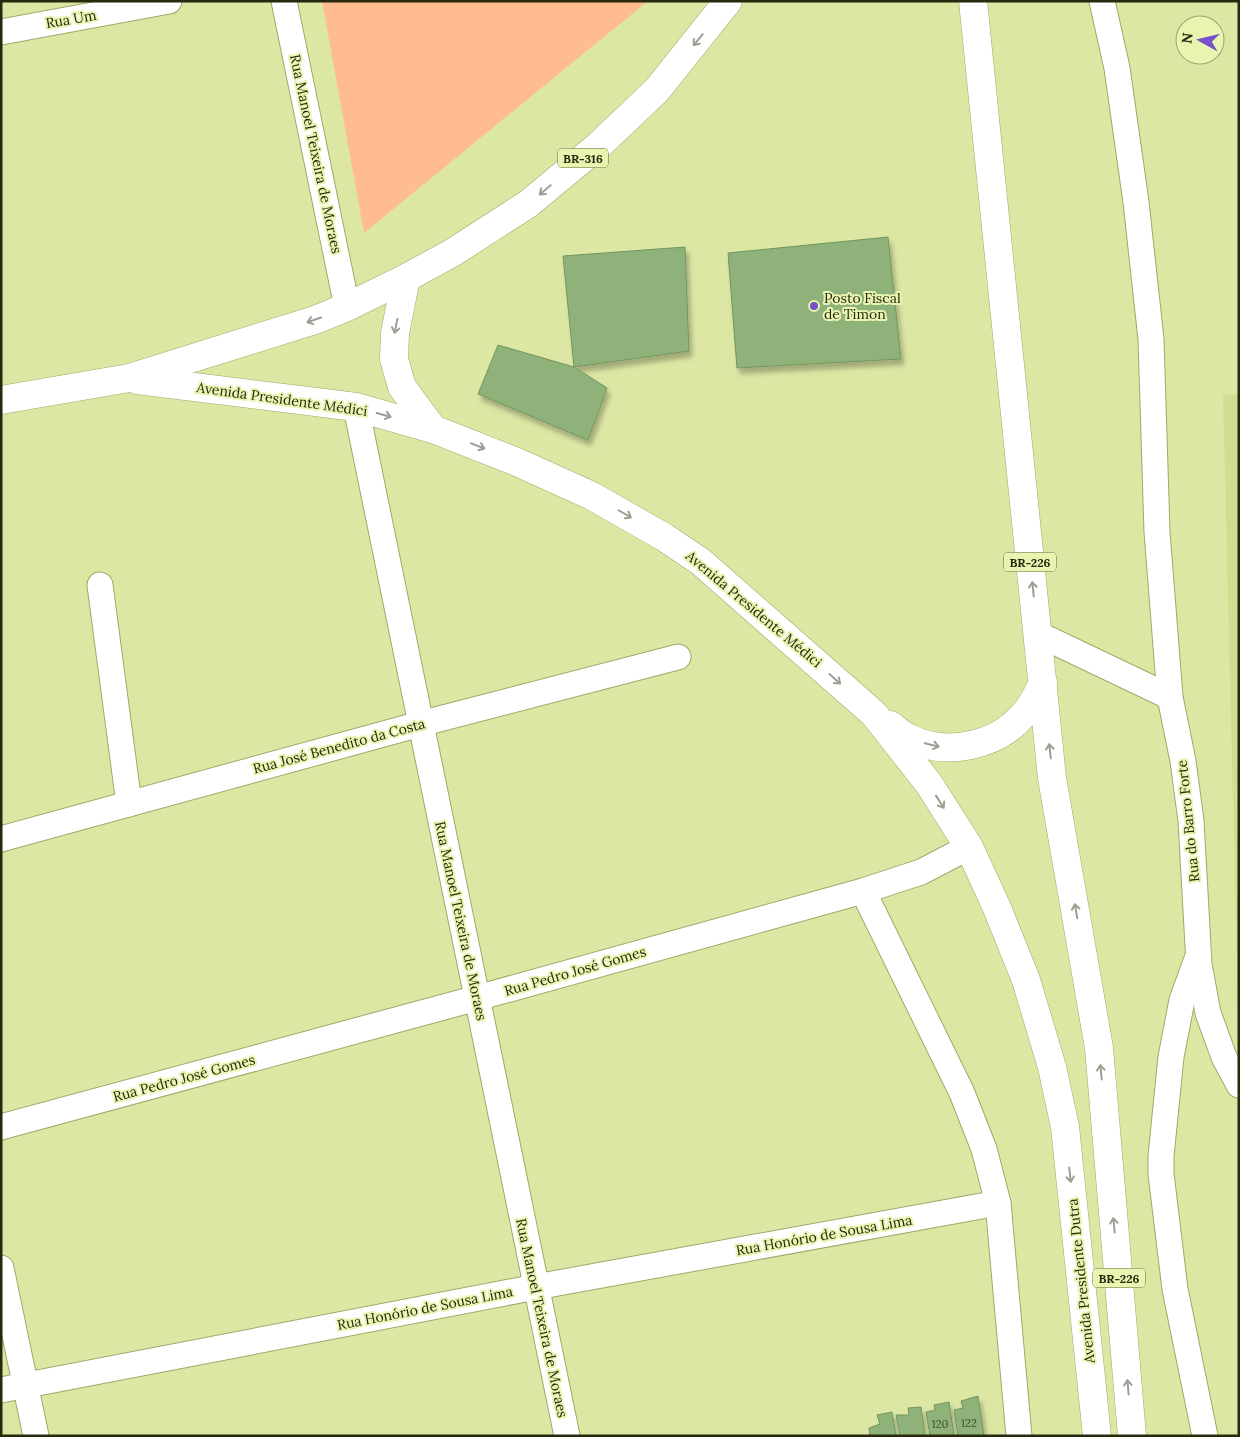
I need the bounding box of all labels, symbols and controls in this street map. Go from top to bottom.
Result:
street label: Rua Um [44,6,98,32]
north arrow [1175,15,1225,65]
text: N [1177,31,1197,45]
one-way arrow [693,33,703,47]
street label: Rua Manoel Teixeira de Moraes [286,53,346,255]
road number: BR-316 [558,148,608,168]
one-way arrow [539,184,552,195]
place label: Posto Fiscal de Timon [824,289,901,323]
marker: Posto Fiscal de Timon [808,300,820,312]
one-way arrow [307,316,323,325]
one-way arrow [391,318,401,334]
street label: Avenida Presidente Médici [194,378,369,420]
one-way arrow [376,411,392,420]
one-way arrow [470,442,485,452]
one-way arrow [618,510,632,520]
street label: Avenida Presidente Médici [681,546,826,671]
road number: BR-226 [1004,552,1056,572]
one-way arrow [1028,582,1038,598]
one-way arrow [829,673,842,685]
street label: Rua José Benedito da Costa [251,714,427,778]
one-way arrow [923,741,939,750]
one-way arrow [1045,743,1054,759]
street label: Rua do Barro Forte [1173,759,1203,883]
one-way arrow [936,794,946,808]
street label: Rua Manoel Teixeira de Moraes [431,820,491,1022]
one-way arrow [1070,904,1080,920]
street label: Rua Pedro José Gomes [502,942,648,1000]
street label: Rua Pedro José Gomes [111,1050,257,1106]
one-way arrow [1096,1064,1106,1080]
one-way arrow [1065,1167,1075,1183]
street label: Avenida Presidente Dutra [1063,1198,1099,1365]
street label: Rua Honório de Sousa Lima [734,1211,914,1259]
street label: Rua Manoel Teixeira de Moraes [512,1217,572,1419]
one-way arrow [1110,1218,1119,1234]
road number: BR-226 [1093,1268,1145,1288]
street label: Rua Honório de Sousa Lima [336,1282,514,1334]
one-way arrow [1123,1379,1133,1395]
house number: 122 [961,1416,977,1430]
house number: 120 [932,1417,949,1431]

